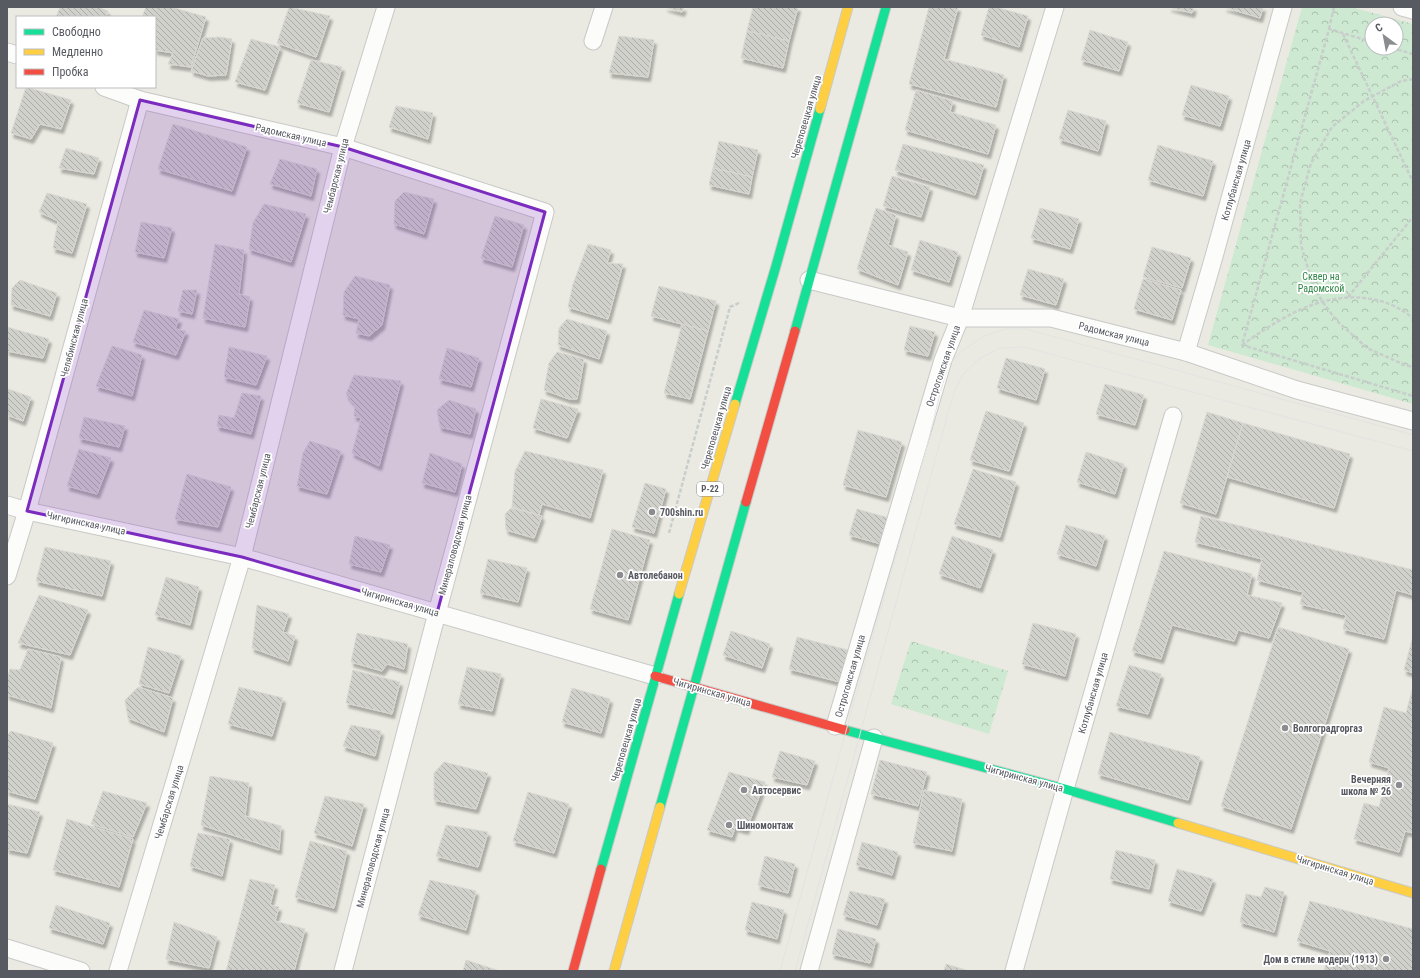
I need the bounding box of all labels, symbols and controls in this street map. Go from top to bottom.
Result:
legend [16,16,156,88]
north arrow [1364,16,1404,56]
text: С [1373,21,1385,35]
text: Свободно [52,25,101,39]
text: Медленно [52,45,103,59]
text: Пробка [52,65,89,79]
street label: Череповецкая улица [789,74,823,160]
street label: Радомская улица [254,121,328,149]
street label: Чембарская улица [321,137,351,215]
street label: Котлубанская улица [1219,138,1253,222]
park label: Сквер на Радомской [1298,271,1344,294]
street label: Челябинская улица [58,297,90,379]
street label: Радомская улица [1077,320,1151,348]
street label: Острогожская улица [924,324,962,408]
street label: Череповецкая улица [699,385,733,471]
street label: Чембарская улица [243,452,273,530]
road number: Р-22 [697,482,723,496]
street label: Минераловодская улица [436,494,474,596]
marker: 700shin.ru [647,507,657,517]
place label: 700shin.ru [660,507,703,518]
street label: Чигиринская улица [45,509,127,537]
marker: Автолебанон [615,570,625,580]
place label: Автолебанон [628,570,683,581]
street label: Чигиринская улица [360,586,440,618]
street label: Острогожская улица [833,633,867,719]
street label: Котлубанская улица [1076,651,1110,735]
street label: Чигиринская улица [672,676,752,708]
street label: Череповецкая улица [609,697,643,783]
marker: Волгоградгоргаз [1280,723,1290,733]
place label: Волгоградгоргаз [1293,723,1363,734]
street label: Чигиринская улица [984,762,1065,794]
street label: Чембарская улица [152,763,186,841]
place label: Вечерняя школа № 26 [1341,774,1391,797]
marker: Вечерняя школа № 26 [1394,780,1404,790]
marker: Автосервис [739,785,749,795]
place label: Автосервис [752,785,802,796]
street label: Минераловодская улица [354,807,392,909]
marker: Шиномонтаж [724,820,734,830]
place label: Шиномонтаж [737,820,794,831]
street label: Чигиринская улица [1295,853,1375,887]
place label: Дом в стиле модерн (1913) [1263,954,1378,966]
marker: Дом в стиле модерн (1913) [1381,954,1391,964]

